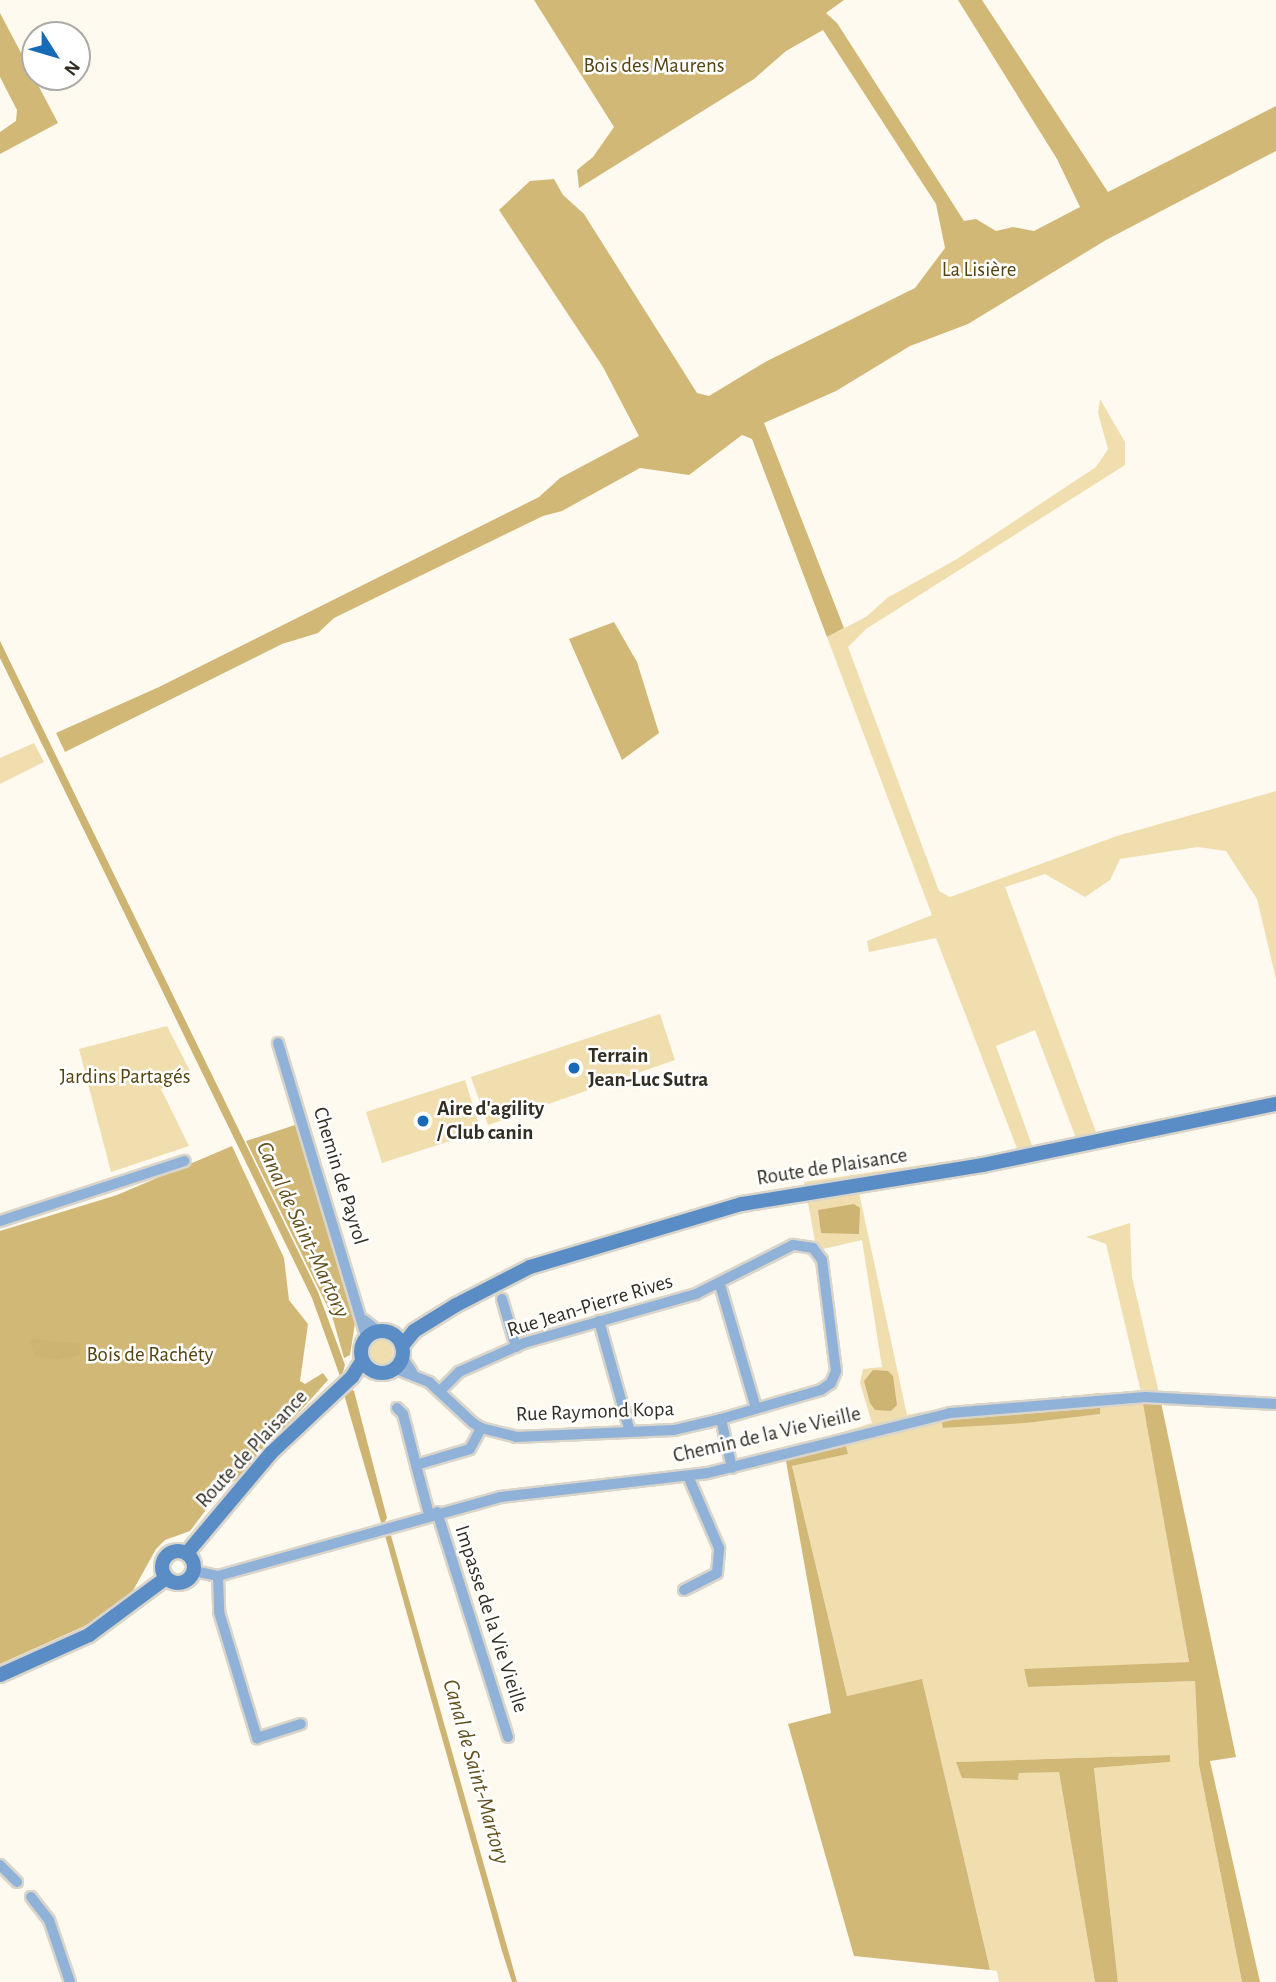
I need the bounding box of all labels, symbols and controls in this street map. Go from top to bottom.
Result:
north arrow [21,21,91,91]
park label: Bois des Maurens [583,53,725,79]
text: N [60,57,83,79]
park label: La Lisière [942,257,1016,283]
place label: Terrain Jean-Luc Sutra [588,1043,708,1093]
marker: Terrain Jean-Luc Sutra [566,1060,582,1076]
park label: Jardins Partagés [59,1064,191,1090]
place label: Aire d'agility / Club canin [437,1096,544,1146]
street label: Chemin de Payrol [307,1104,373,1248]
marker: Aire d'agility / Club canin [415,1113,431,1129]
water label: Canal de Saint-Martory [249,1138,355,1322]
street label: Route de Plaisance [755,1143,909,1191]
street label: Rue Jean-Pierre Rives [504,1269,676,1343]
park label: Bois de Rachéty [87,1342,213,1368]
street label: Route de Plaisance [191,1385,313,1513]
street label: Rue Raymond Kopa [515,1397,675,1427]
street label: Chemin de la Vie Vieille [671,1401,863,1469]
street label: Impasse de la Vie Vieille [449,1522,533,1716]
water label: Canal de Saint-Martory [435,1676,515,1868]

